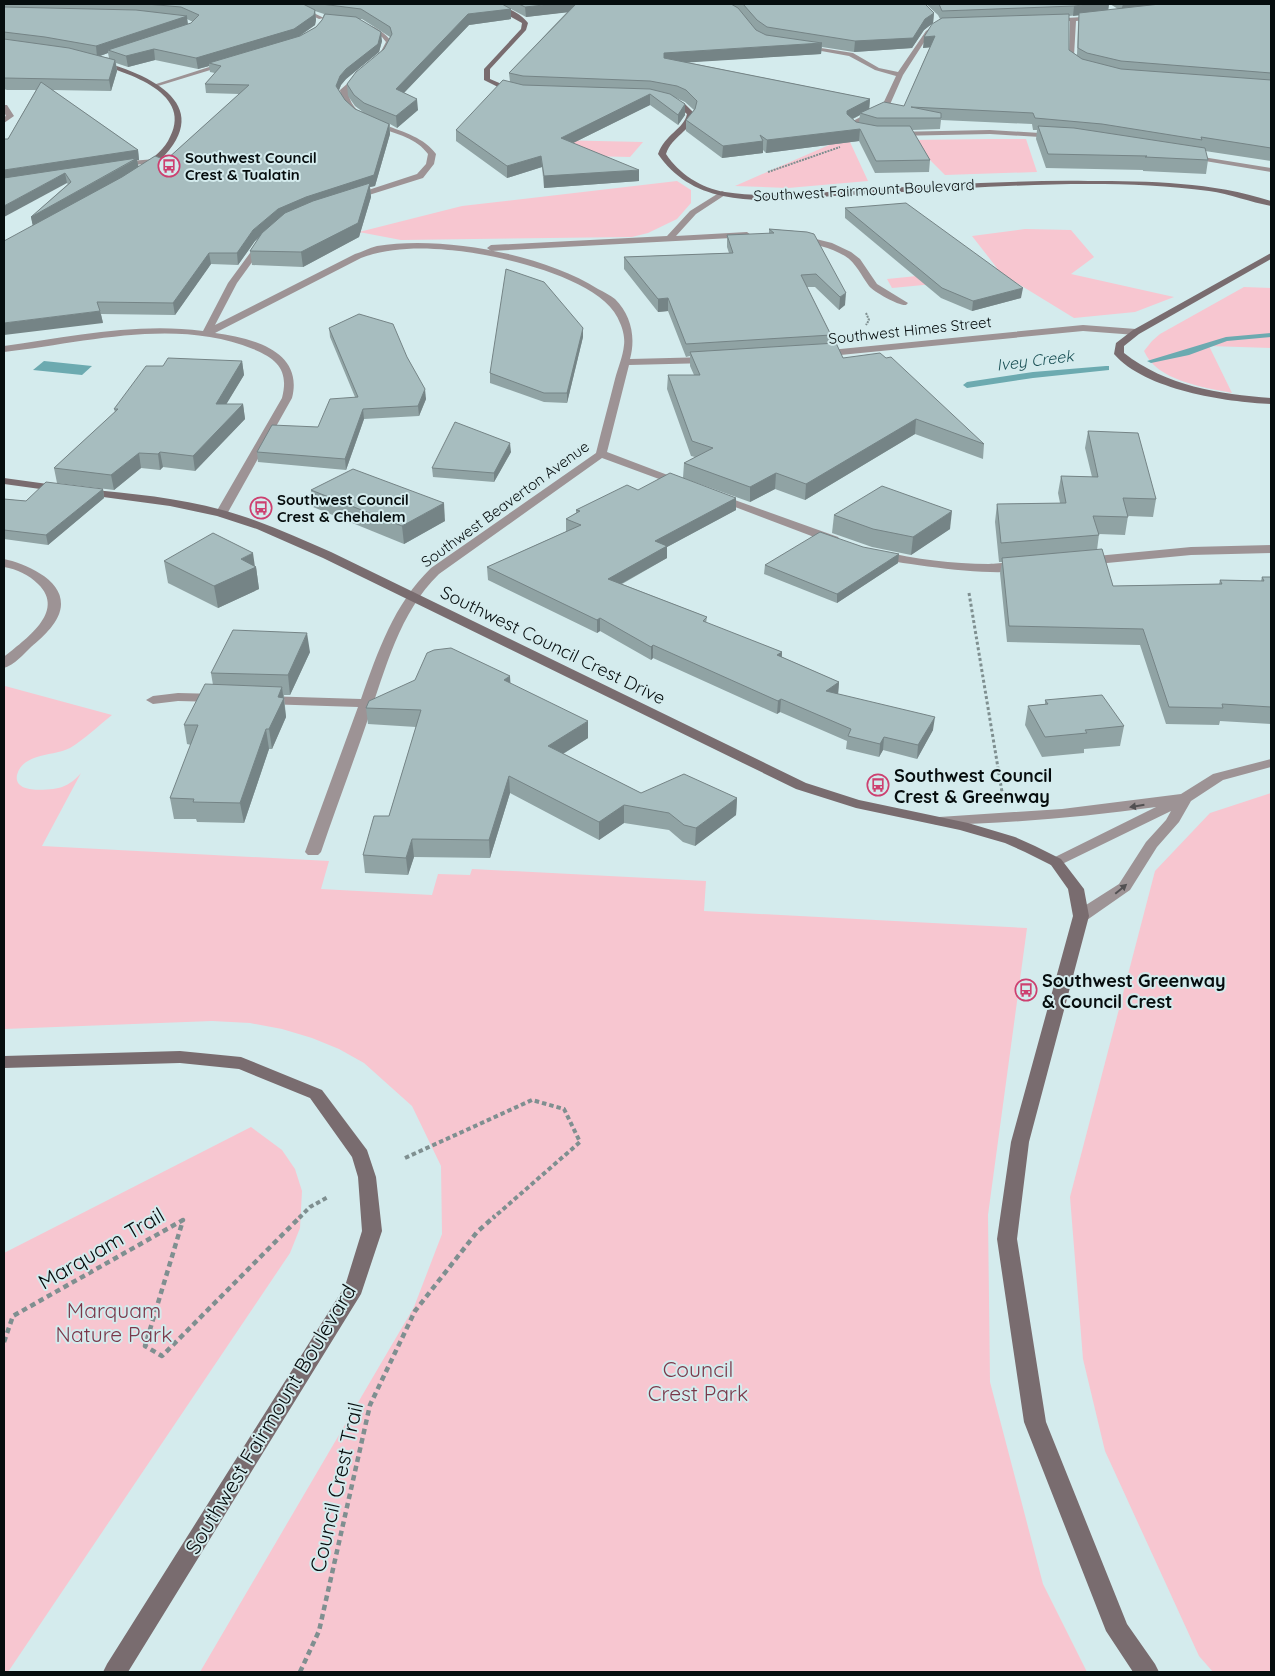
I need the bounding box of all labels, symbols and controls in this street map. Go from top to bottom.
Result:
place label: Southwest Council Crest & Tualatin [185,148,317,184]
bus stop icon: Southwest Council Crest & Tualatin [157,154,181,178]
street label: Southwest Fairmount Boulevard [753,175,975,205]
street label: Southwest Himes Street [828,312,992,348]
water label: Ivey Creek [995,345,1076,375]
street label: Southwest Beaverton Avenue [417,437,593,571]
place label: Southwest Council Crest & Chehalem [277,490,409,526]
bus stop icon: Southwest Council Crest & Chehalem [249,496,273,520]
street label: Southwest Council Crest Drive [437,580,669,710]
place label: Southwest Council Crest & Greenway [894,764,1052,808]
bus stop icon: Southwest Council Crest & Greenway [866,773,890,797]
one-way arrow [1128,802,1144,810]
one-way arrow [1114,883,1127,894]
place label: Southwest Greenway & Council Crest [1042,969,1226,1013]
bus stop icon: Southwest Greenway & Council Crest [1014,978,1038,1002]
street label: Marquam Trail [33,1201,169,1295]
street label: Southwest Fairmount Boulevard [179,1279,361,1559]
park label: Marquam Nature Park [56,1297,172,1347]
park label: Council Crest Park [648,1356,748,1406]
street label: Council Crest Trail [304,1399,368,1575]

